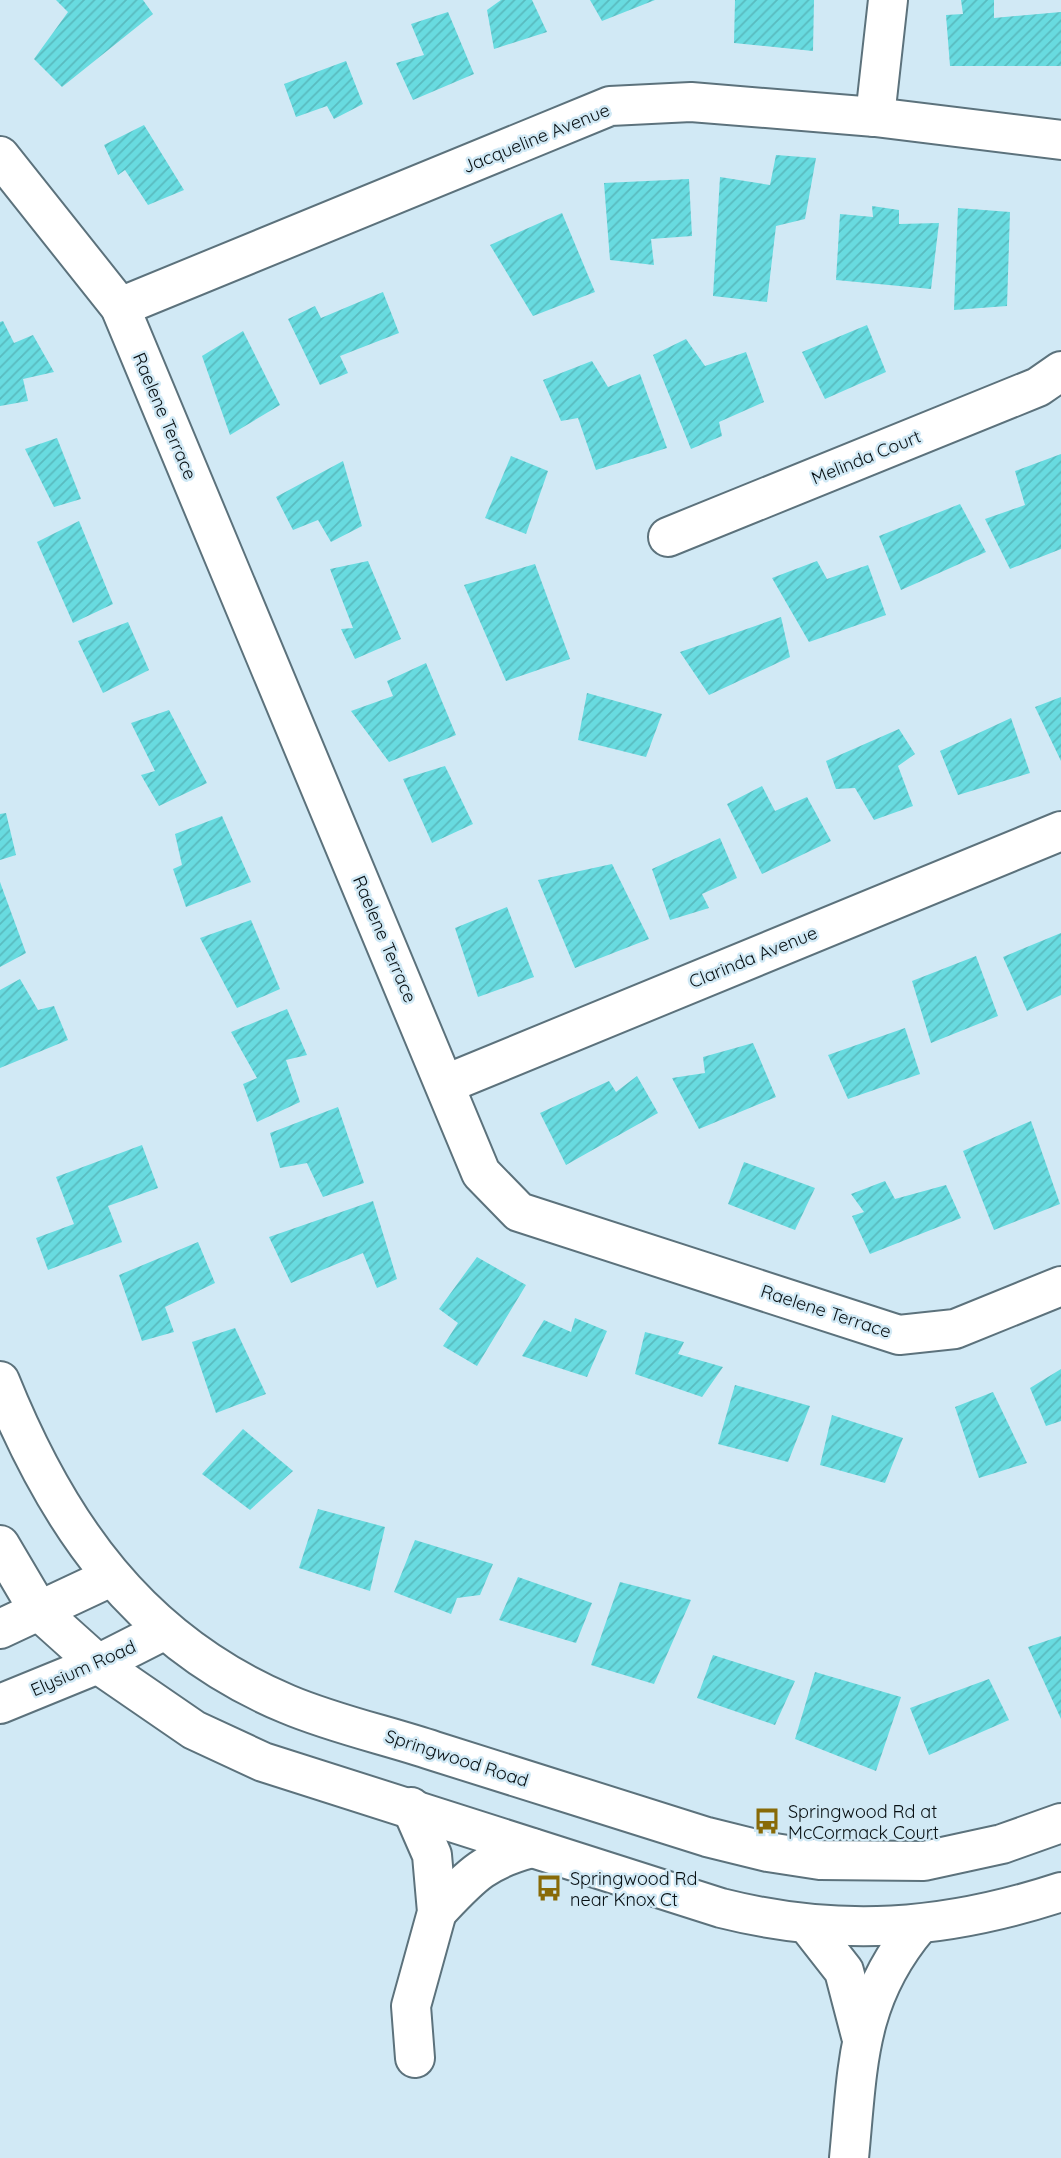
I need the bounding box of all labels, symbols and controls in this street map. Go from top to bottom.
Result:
street label: Jacqueline Avenue [459,98,613,178]
street label: Raelene Terrace [128,349,202,483]
street label: Melinda Court [808,425,924,489]
street label: Raelene Terrace [348,872,422,1006]
street label: Clarinda Avenue [686,921,820,993]
street label: Raelene Terrace [758,1279,894,1343]
street label: Elysium Road [27,1635,139,1701]
street label: Springwood Road [382,1724,532,1792]
place label: Springwood Rd at McCormack Court [788,1800,939,1844]
bus stop icon: Springwood Rd at McCormack Court [752,1806,782,1836]
place label: Springwood Rd near Knox Ct [570,1867,697,1911]
bus stop icon: Springwood Rd near Knox Ct [534,1873,564,1903]

